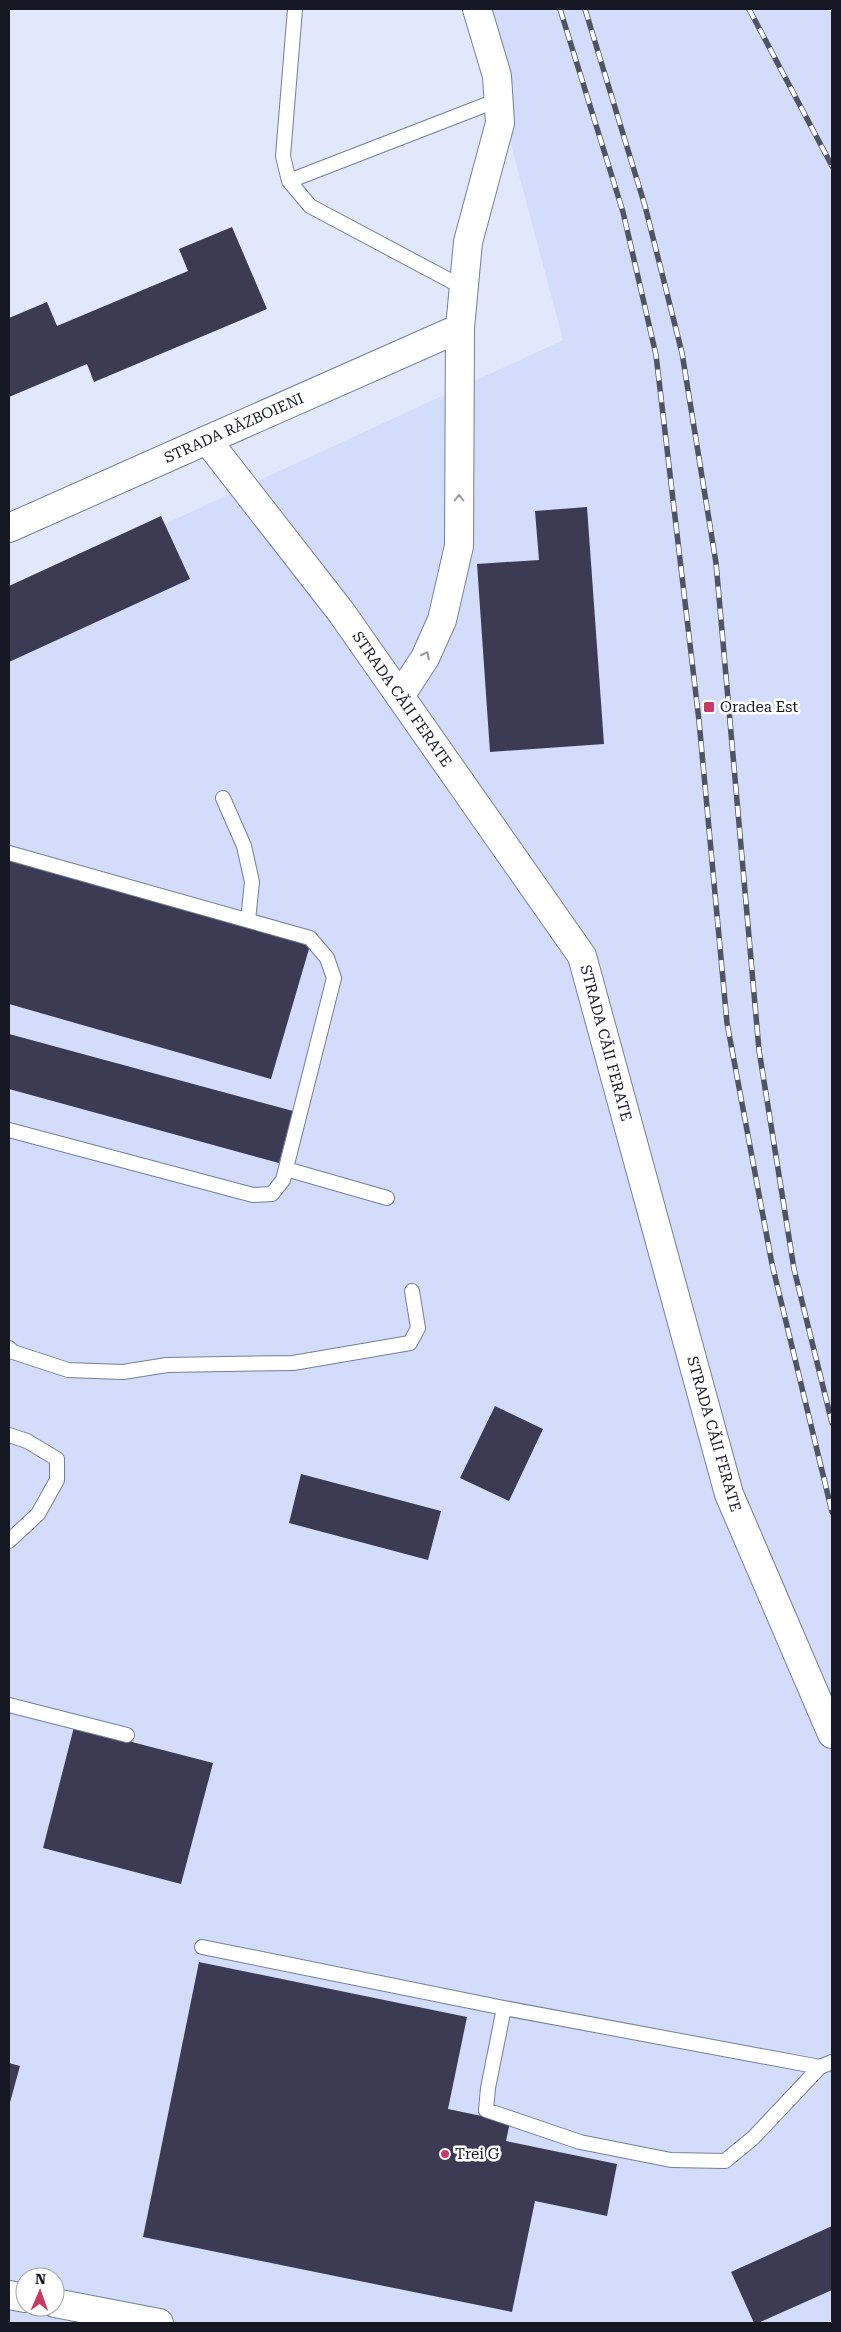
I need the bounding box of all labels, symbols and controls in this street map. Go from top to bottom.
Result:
street label: STRADA RĂZBOIENI [161,389,307,467]
one-way arrow [454,494,464,502]
street label: STRADA CĂII FERATE [348,628,456,770]
one-way arrow [420,651,430,660]
place label: Oradea Est [720,698,798,716]
marker: Oradea Est [702,700,716,714]
street label: STRADA CĂII FERATE [576,963,636,1123]
street label: STRADA CĂII FERATE [683,1354,745,1514]
place label: Trei G [455,2145,500,2163]
marker: Trei G [439,2148,451,2160]
north arrow [15,2267,65,2317]
text: N [35,2271,46,2287]

